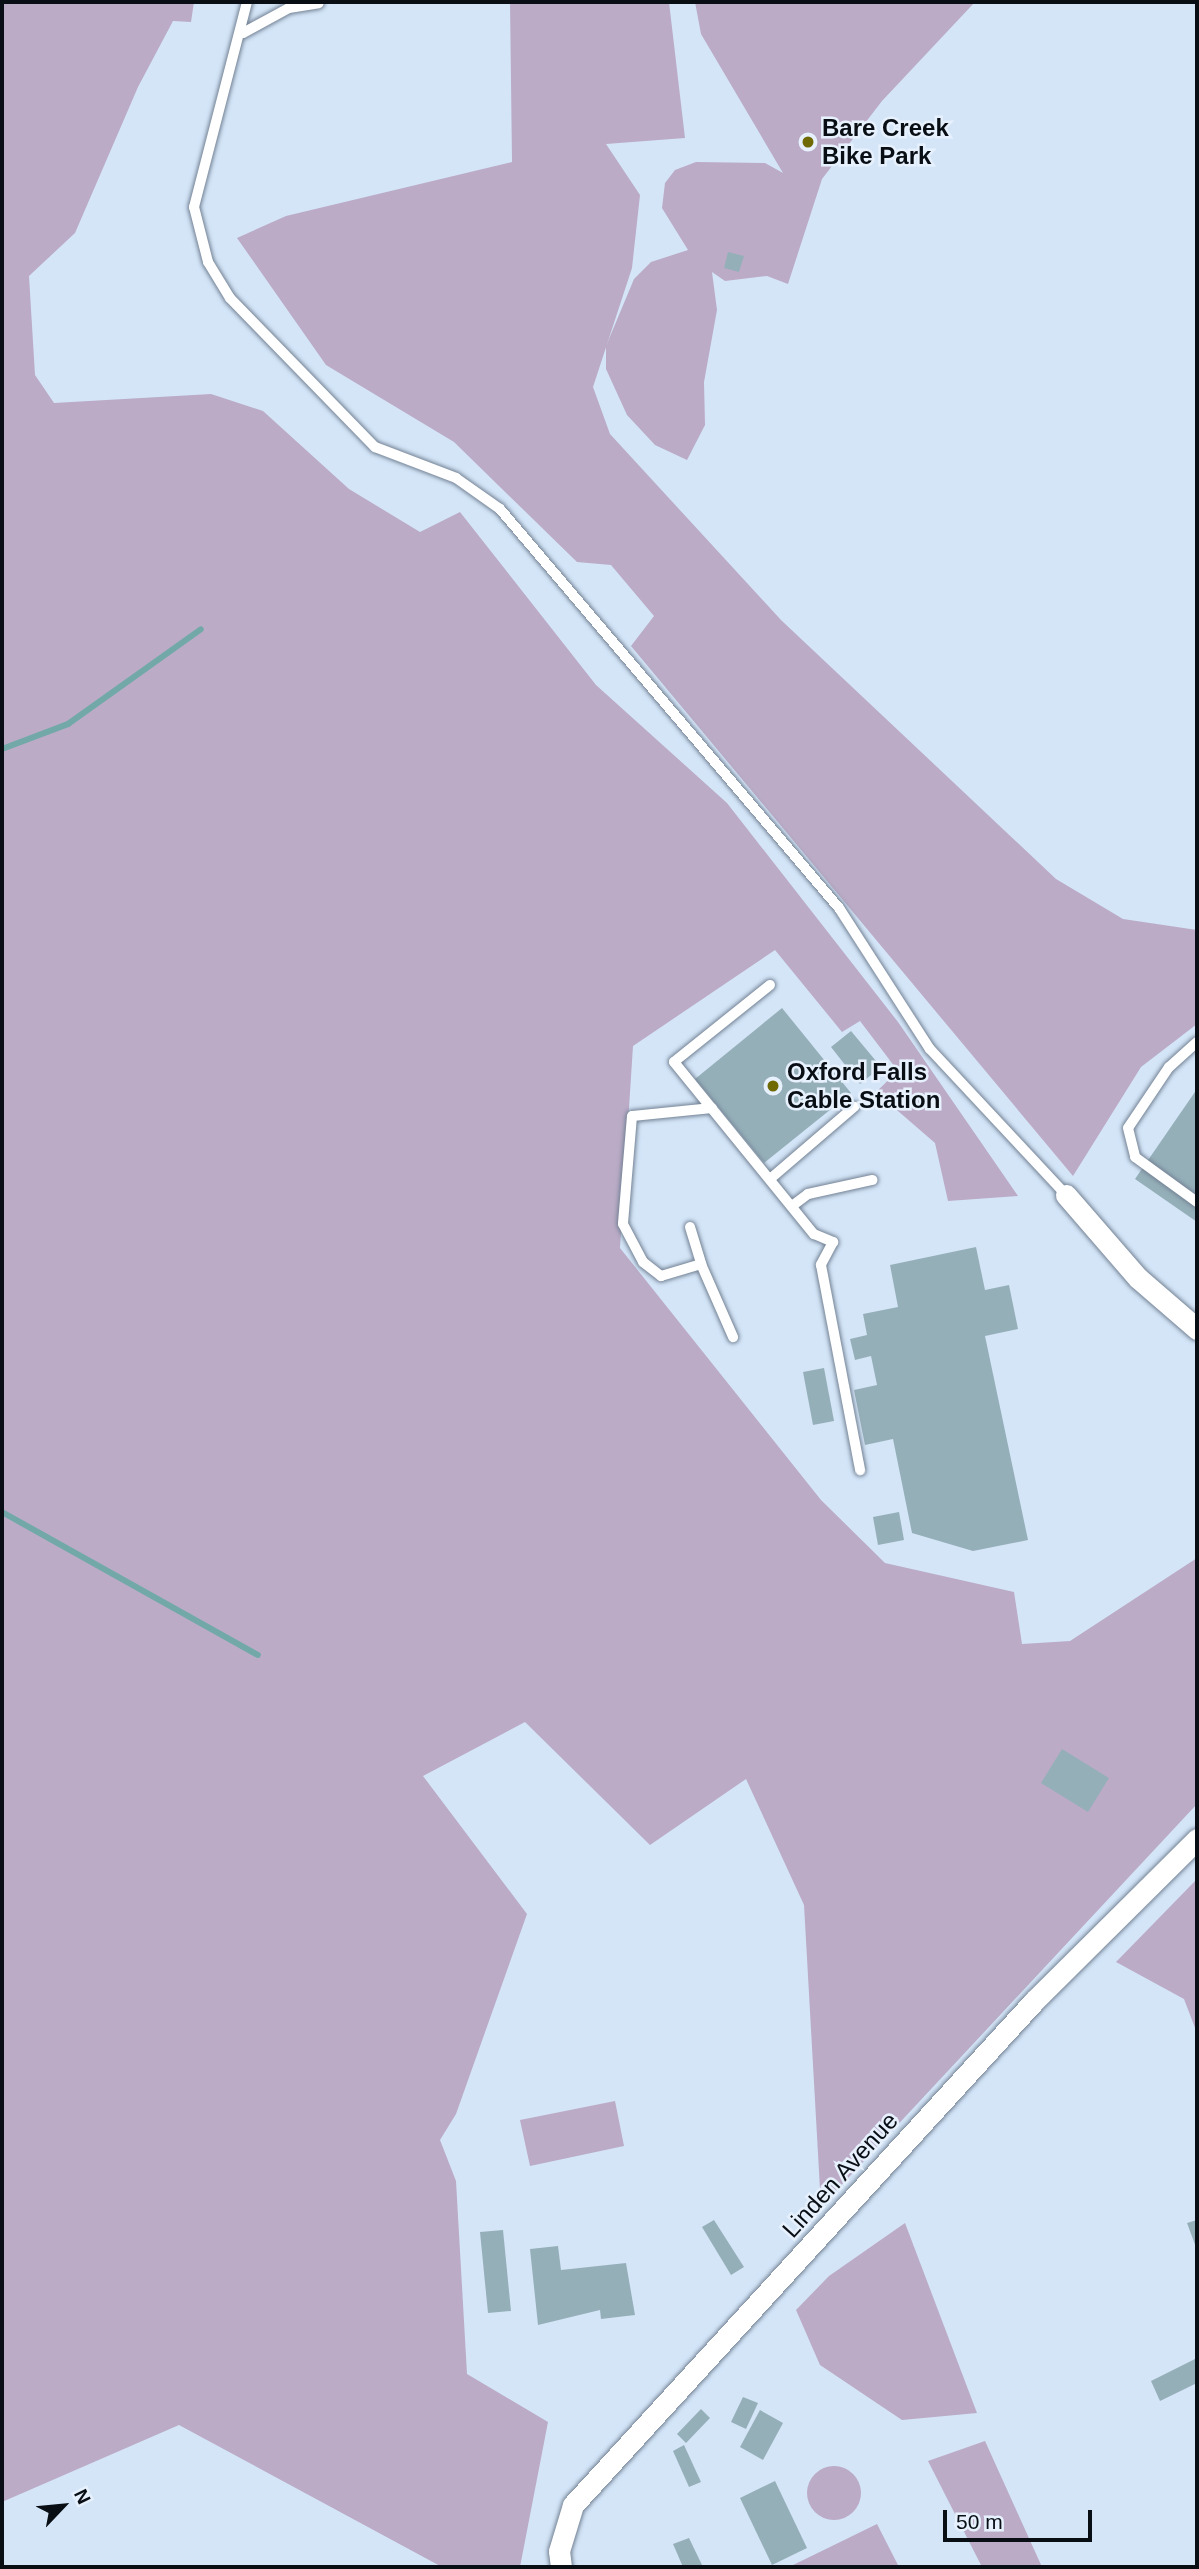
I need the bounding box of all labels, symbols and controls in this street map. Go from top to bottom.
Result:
place label: Bare Creek Bike Park [822,114,949,170]
marker: Bare Creek Bike Park [800,134,816,150]
place label: Oxford Falls Cable Station [787,1058,940,1114]
marker: Oxford Falls Cable Station [765,1078,781,1094]
street label: Linden Avenue [776,2106,904,2244]
north arrow [28,2471,98,2541]
text: N [70,2486,95,2507]
scale bar [947,2496,1096,2540]
text: 50 m [956,2510,1003,2533]

